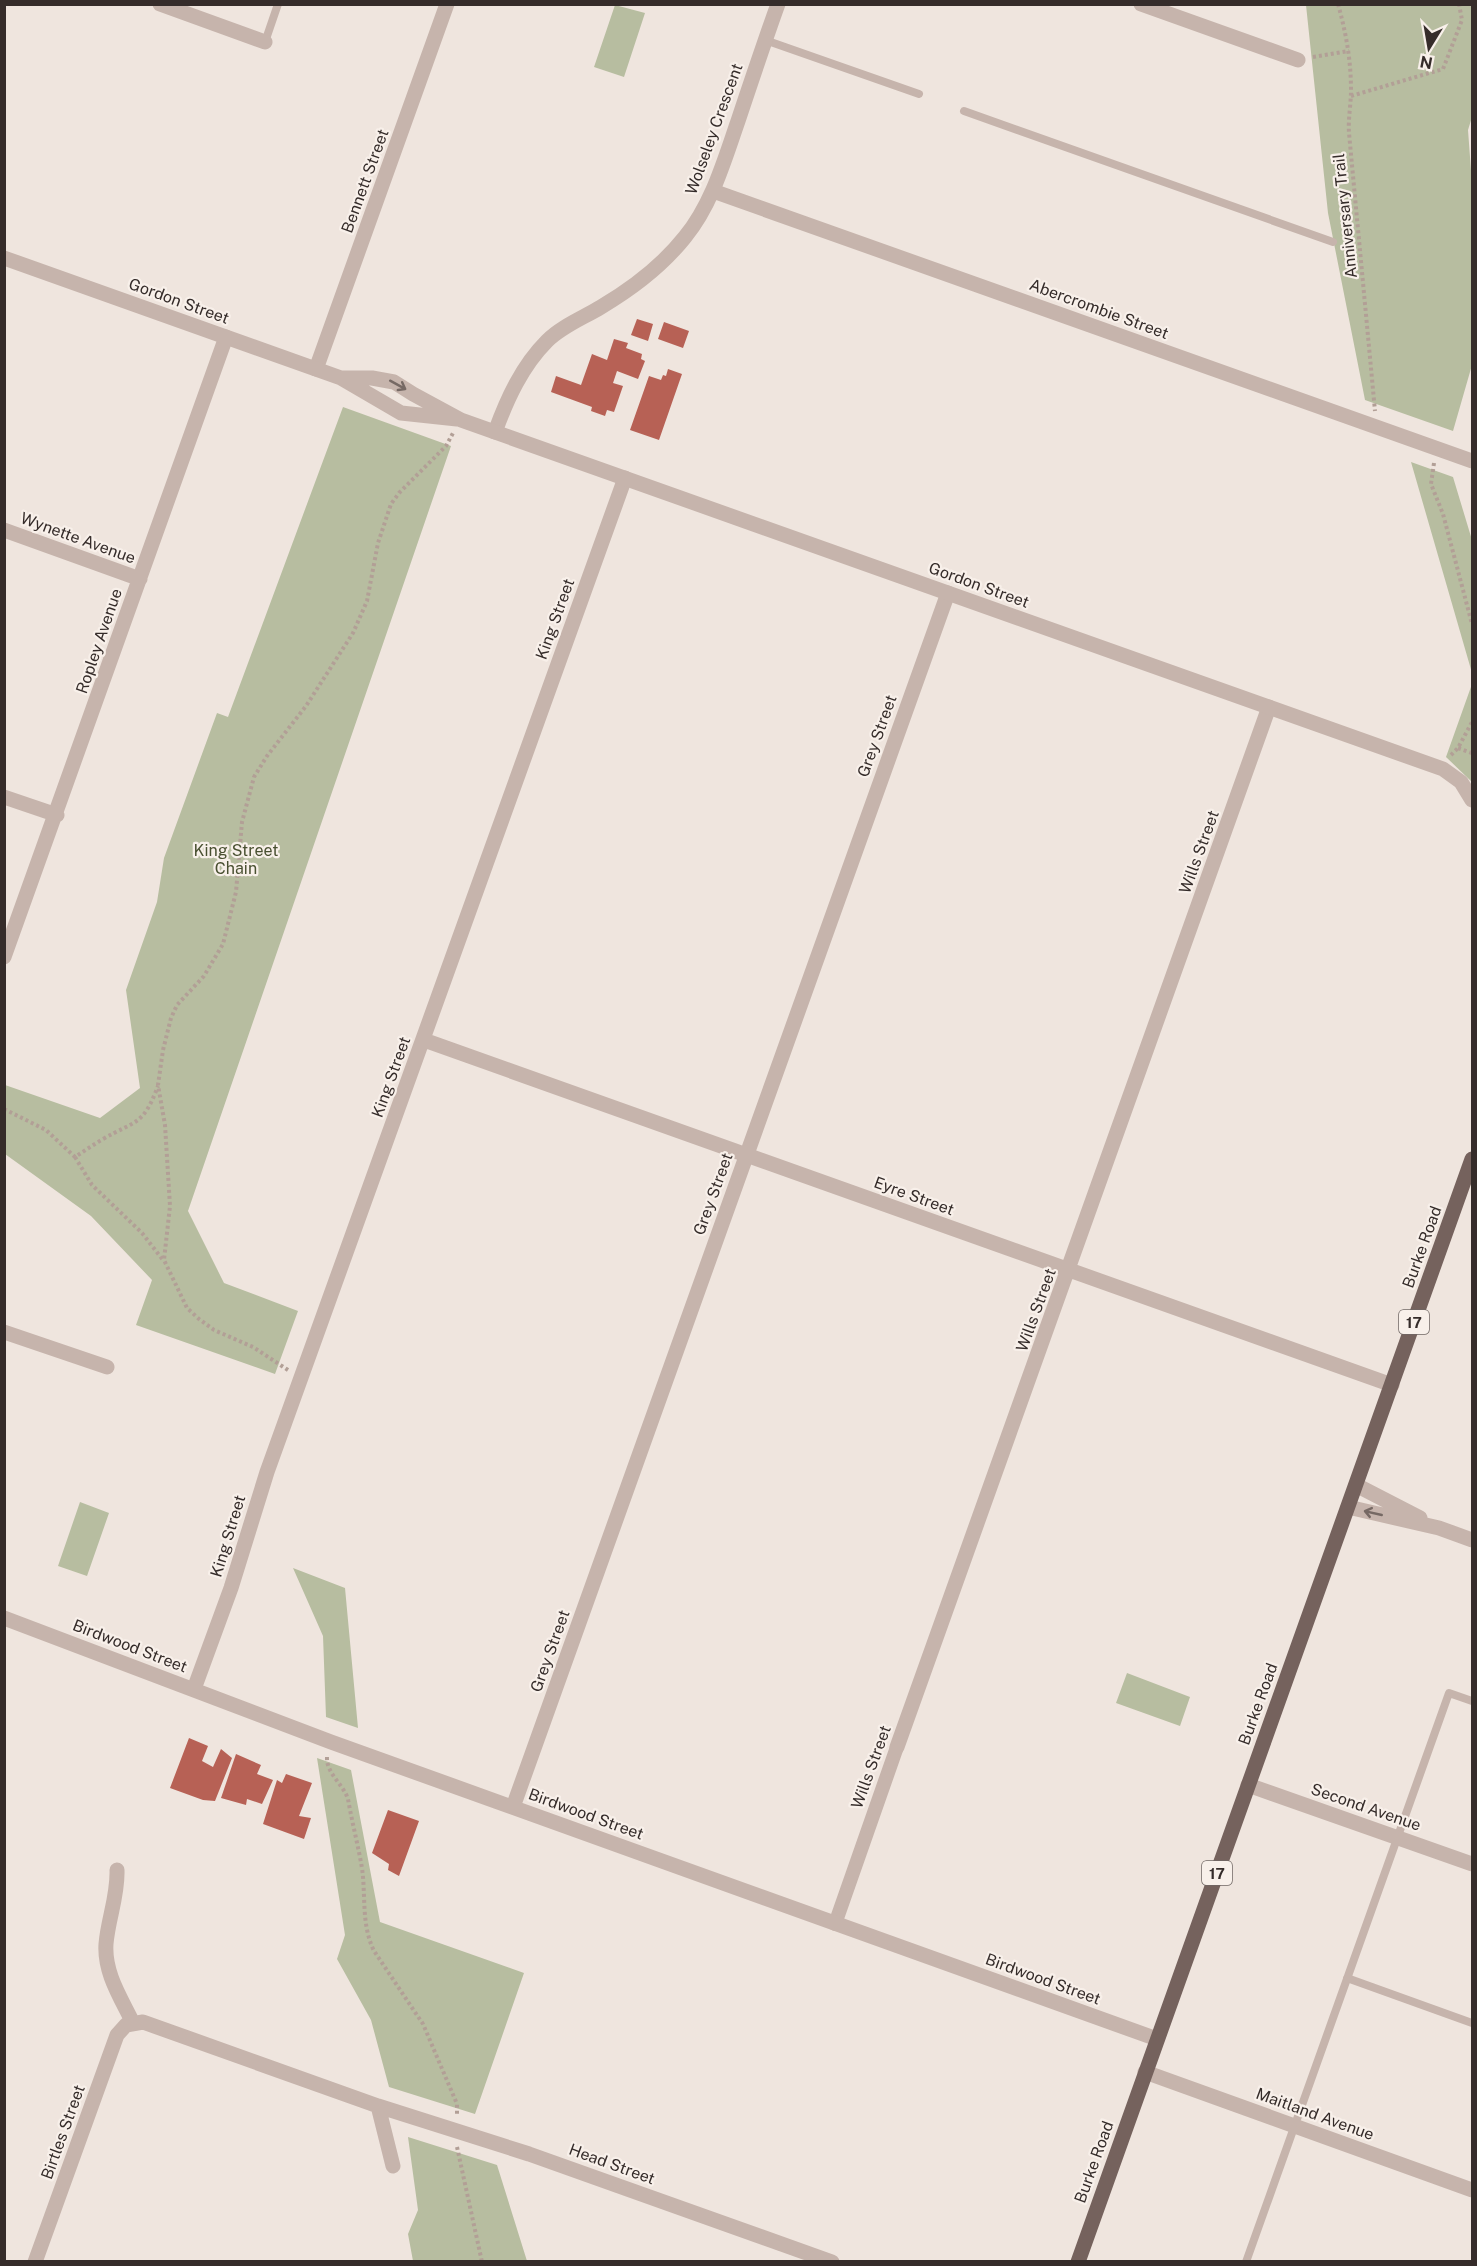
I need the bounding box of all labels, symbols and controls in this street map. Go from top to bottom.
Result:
north arrow [1399,18,1459,78]
text: N [1418,52,1434,73]
street label: Wolseley Crescent [681,61,747,197]
street label: Bennett Street [337,126,393,236]
street label: Anniversary Trail [1329,152,1361,279]
street label: Gordon Street [126,274,232,328]
street label: Abercrombie Street [1027,275,1171,343]
one-way arrow [389,379,406,391]
street label: Wynette Avenue [18,508,138,568]
street label: Gordon Street [926,558,1032,612]
street label: King Street [532,576,578,662]
street label: Ropley Avenue [72,586,126,696]
street label: Grey Street [853,692,901,780]
street label: Wills Street [1175,808,1223,896]
park label: King Street Chain [194,841,278,878]
street label: King Street [368,1034,414,1120]
street label: Grey Street [689,1150,737,1238]
street label: Eyre Street [871,1173,957,1219]
street label: Burke Road [1398,1203,1446,1291]
street label: Wills Street [1012,1266,1060,1354]
road number: 17 [1399,1310,1429,1334]
street label: King Street [207,1493,249,1579]
one-way arrow [1364,1507,1383,1518]
street label: Grey Street [526,1607,574,1695]
street label: Birdwood Street [70,1615,190,1677]
street label: Burke Road [1234,1660,1282,1748]
street label: Wills Street [847,1723,895,1811]
street label: Second Avenue [1308,1779,1424,1835]
street label: Birdwood Street [526,1784,646,1844]
road number: 17 [1202,1861,1232,1885]
street label: Birdwood Street [983,1949,1103,2009]
street label: Birtles Street [37,2082,89,2182]
street label: Maitland Avenue [1253,2084,1377,2144]
street label: Burke Road [1070,2118,1118,2206]
street label: Head Street [566,2140,658,2188]

